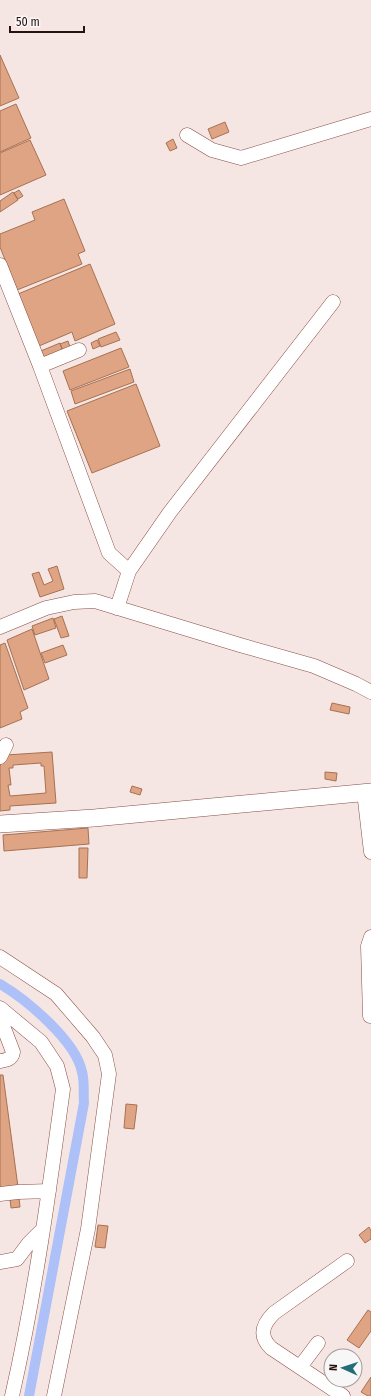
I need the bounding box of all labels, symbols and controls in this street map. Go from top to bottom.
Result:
scale bar [10,8,84,34]
text: 50 m [16,15,40,29]
north arrow [323,1348,363,1388]
text: N [327,1364,340,1371]

